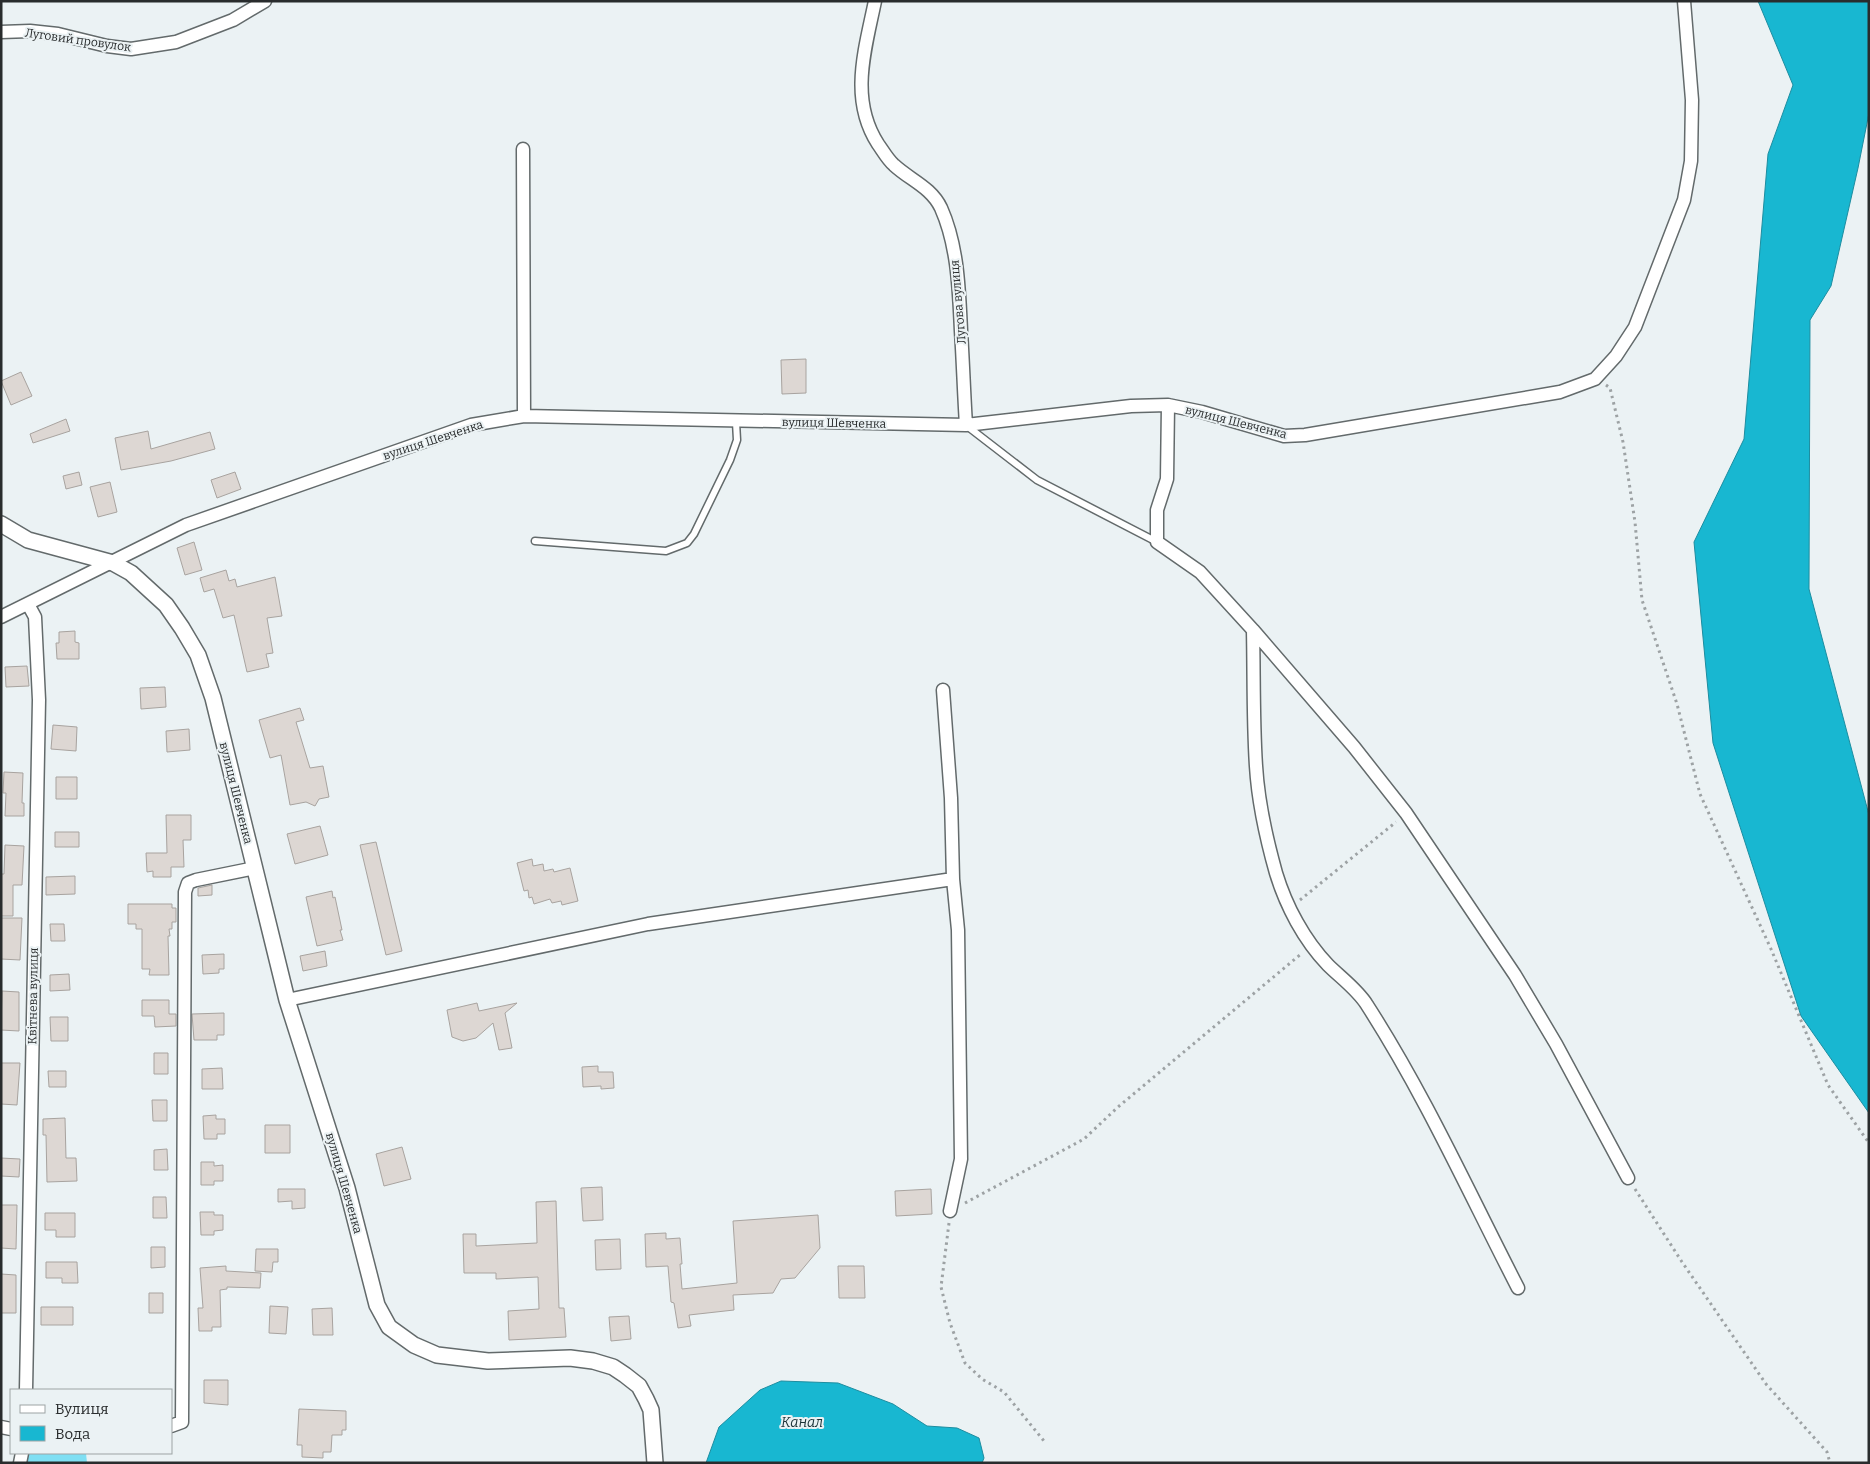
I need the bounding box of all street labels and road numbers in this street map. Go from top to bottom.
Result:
street label: Луговий провулок [24,26,132,54]
street label: Лугова вулиця [947,259,969,345]
street label: вулиця Шевченка [1184,403,1289,442]
street label: вулиця Шевченка [782,415,887,431]
street label: вулиця Шевченка [381,417,485,463]
street label: вулиця Шевченка [217,741,256,846]
street label: Квітнева вулиця [25,947,41,1045]
street label: вулиця Шевченка [323,1131,365,1235]

